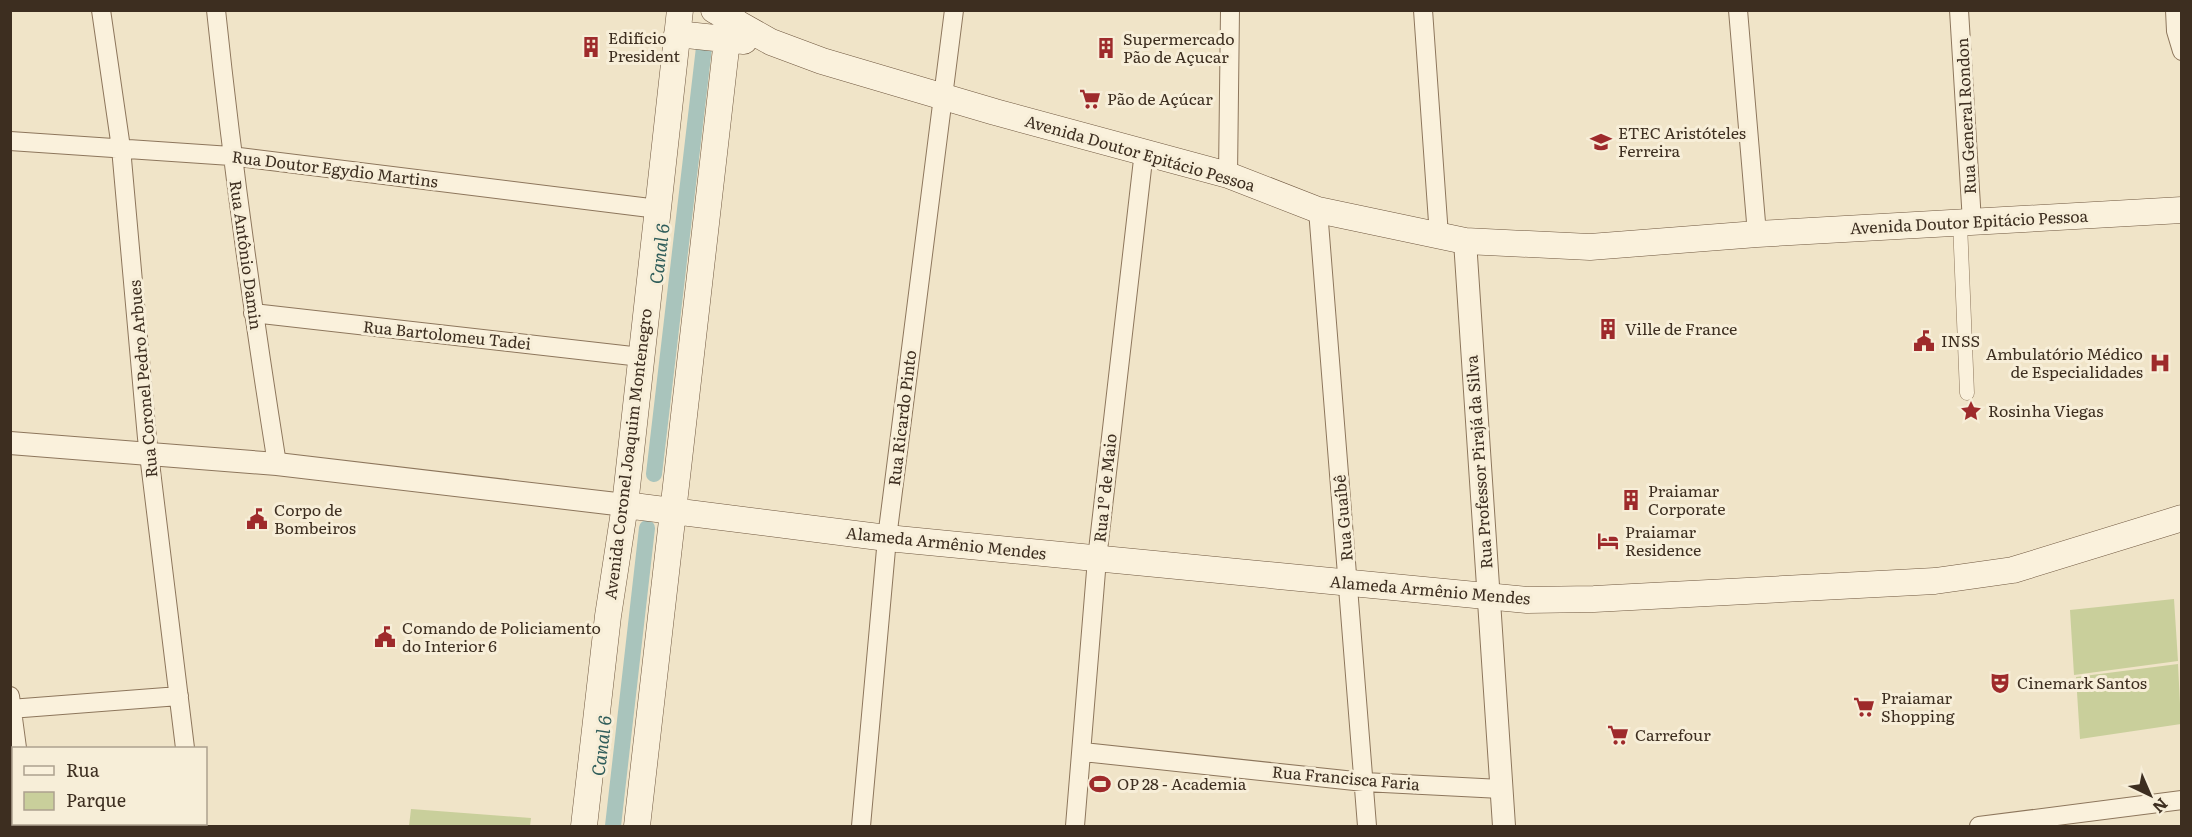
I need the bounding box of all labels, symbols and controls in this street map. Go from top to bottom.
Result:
place label: Edifício President [608,25,681,67]
place label: Supermercado Pão de Açucar [1123,26,1235,68]
building icon: Edifício President [579,35,603,59]
building icon: Supermercado Pão de Açucar [1094,36,1118,60]
street label: Rua General Rondon [1949,37,1981,195]
place label: Pão de Açúcar [1107,86,1213,110]
supermarket icon: Pão de Açúcar [1078,87,1102,111]
street label: Avenida Doutor Epitácio Pessoa [1022,108,1259,197]
place label: ETEC Aristóteles Ferreira [1618,120,1746,162]
school or university icon: ETEC Aristóteles Ferreira [1589,130,1613,154]
street label: Rua Doutor Egydio Martins [231,143,439,193]
street label: Rua Antônio Damin [225,179,269,332]
street label: Avenida Doutor Epitácio Pessoa [1849,203,2089,239]
water label: Canal 6 [641,222,676,285]
street label: Rua Coronel Pedro Arbues [121,279,163,479]
street label: Avenida Coronel Joaquim Montenegro [597,307,657,601]
street label: Rua Bartolomeu Tadei [362,313,532,355]
place label: Ville de France [1625,316,1737,340]
building icon: Ville de France [1596,317,1620,341]
place label: INSS [1941,328,1980,352]
public building icon: INSS [1912,329,1936,353]
place label: Ambulatório Médico de Especialidades [1986,341,2143,383]
street label: Rua Ricardo Pinto [881,349,921,487]
hospital icon: Ambulatório Médico de Especialidades [2148,351,2172,375]
street label: Rua Professor Pirajá da Silva [1459,354,1497,570]
place label: Rosinha Viegas [1988,398,2104,422]
place icon: Rosinha Viegas [1959,399,1983,423]
street label: Rua 1º de Maio [1086,432,1122,544]
street label: Rua Guaíbê [1326,474,1358,562]
place label: Praiamar Corporate [1648,478,1725,520]
building icon: Praiamar Corporate [1619,488,1643,512]
place label: Corpo de Bombeiros [274,497,356,539]
public building icon: Corpo de Bombeiros [245,507,269,531]
place label: Praiamar Residence [1625,519,1701,561]
street label: Alameda Armênio Mendes [845,520,1047,564]
hotel icon: Praiamar Residence [1596,529,1620,553]
street label: Alameda Armênio Mendes [1329,568,1531,610]
place label: Comando de Policiamento do Interior 6 [402,615,601,657]
public building icon: Comando de Policiamento do Interior 6 [373,625,397,649]
place label: Cinemark Santos [2017,670,2147,694]
theatre icon: Cinemark Santos [1988,671,2012,695]
place label: Praiamar Shopping [1881,685,1955,727]
supermarket icon: Praiamar Shopping [1852,695,1876,719]
water label: Canal 6 [583,714,618,777]
place label: Carrefour [1635,722,1711,746]
supermarket icon: Carrefour [1606,723,1630,747]
legend [12,747,207,825]
text: Rua [66,756,100,783]
street label: Rua Francisca Faria [1271,759,1421,795]
north arrow [2120,765,2180,825]
place label: OP 28 - Academia [1117,771,1247,795]
sports icon: OP 28 - Academia [1088,772,1112,796]
text: Parque [66,786,126,813]
text: N [2148,793,2174,820]

